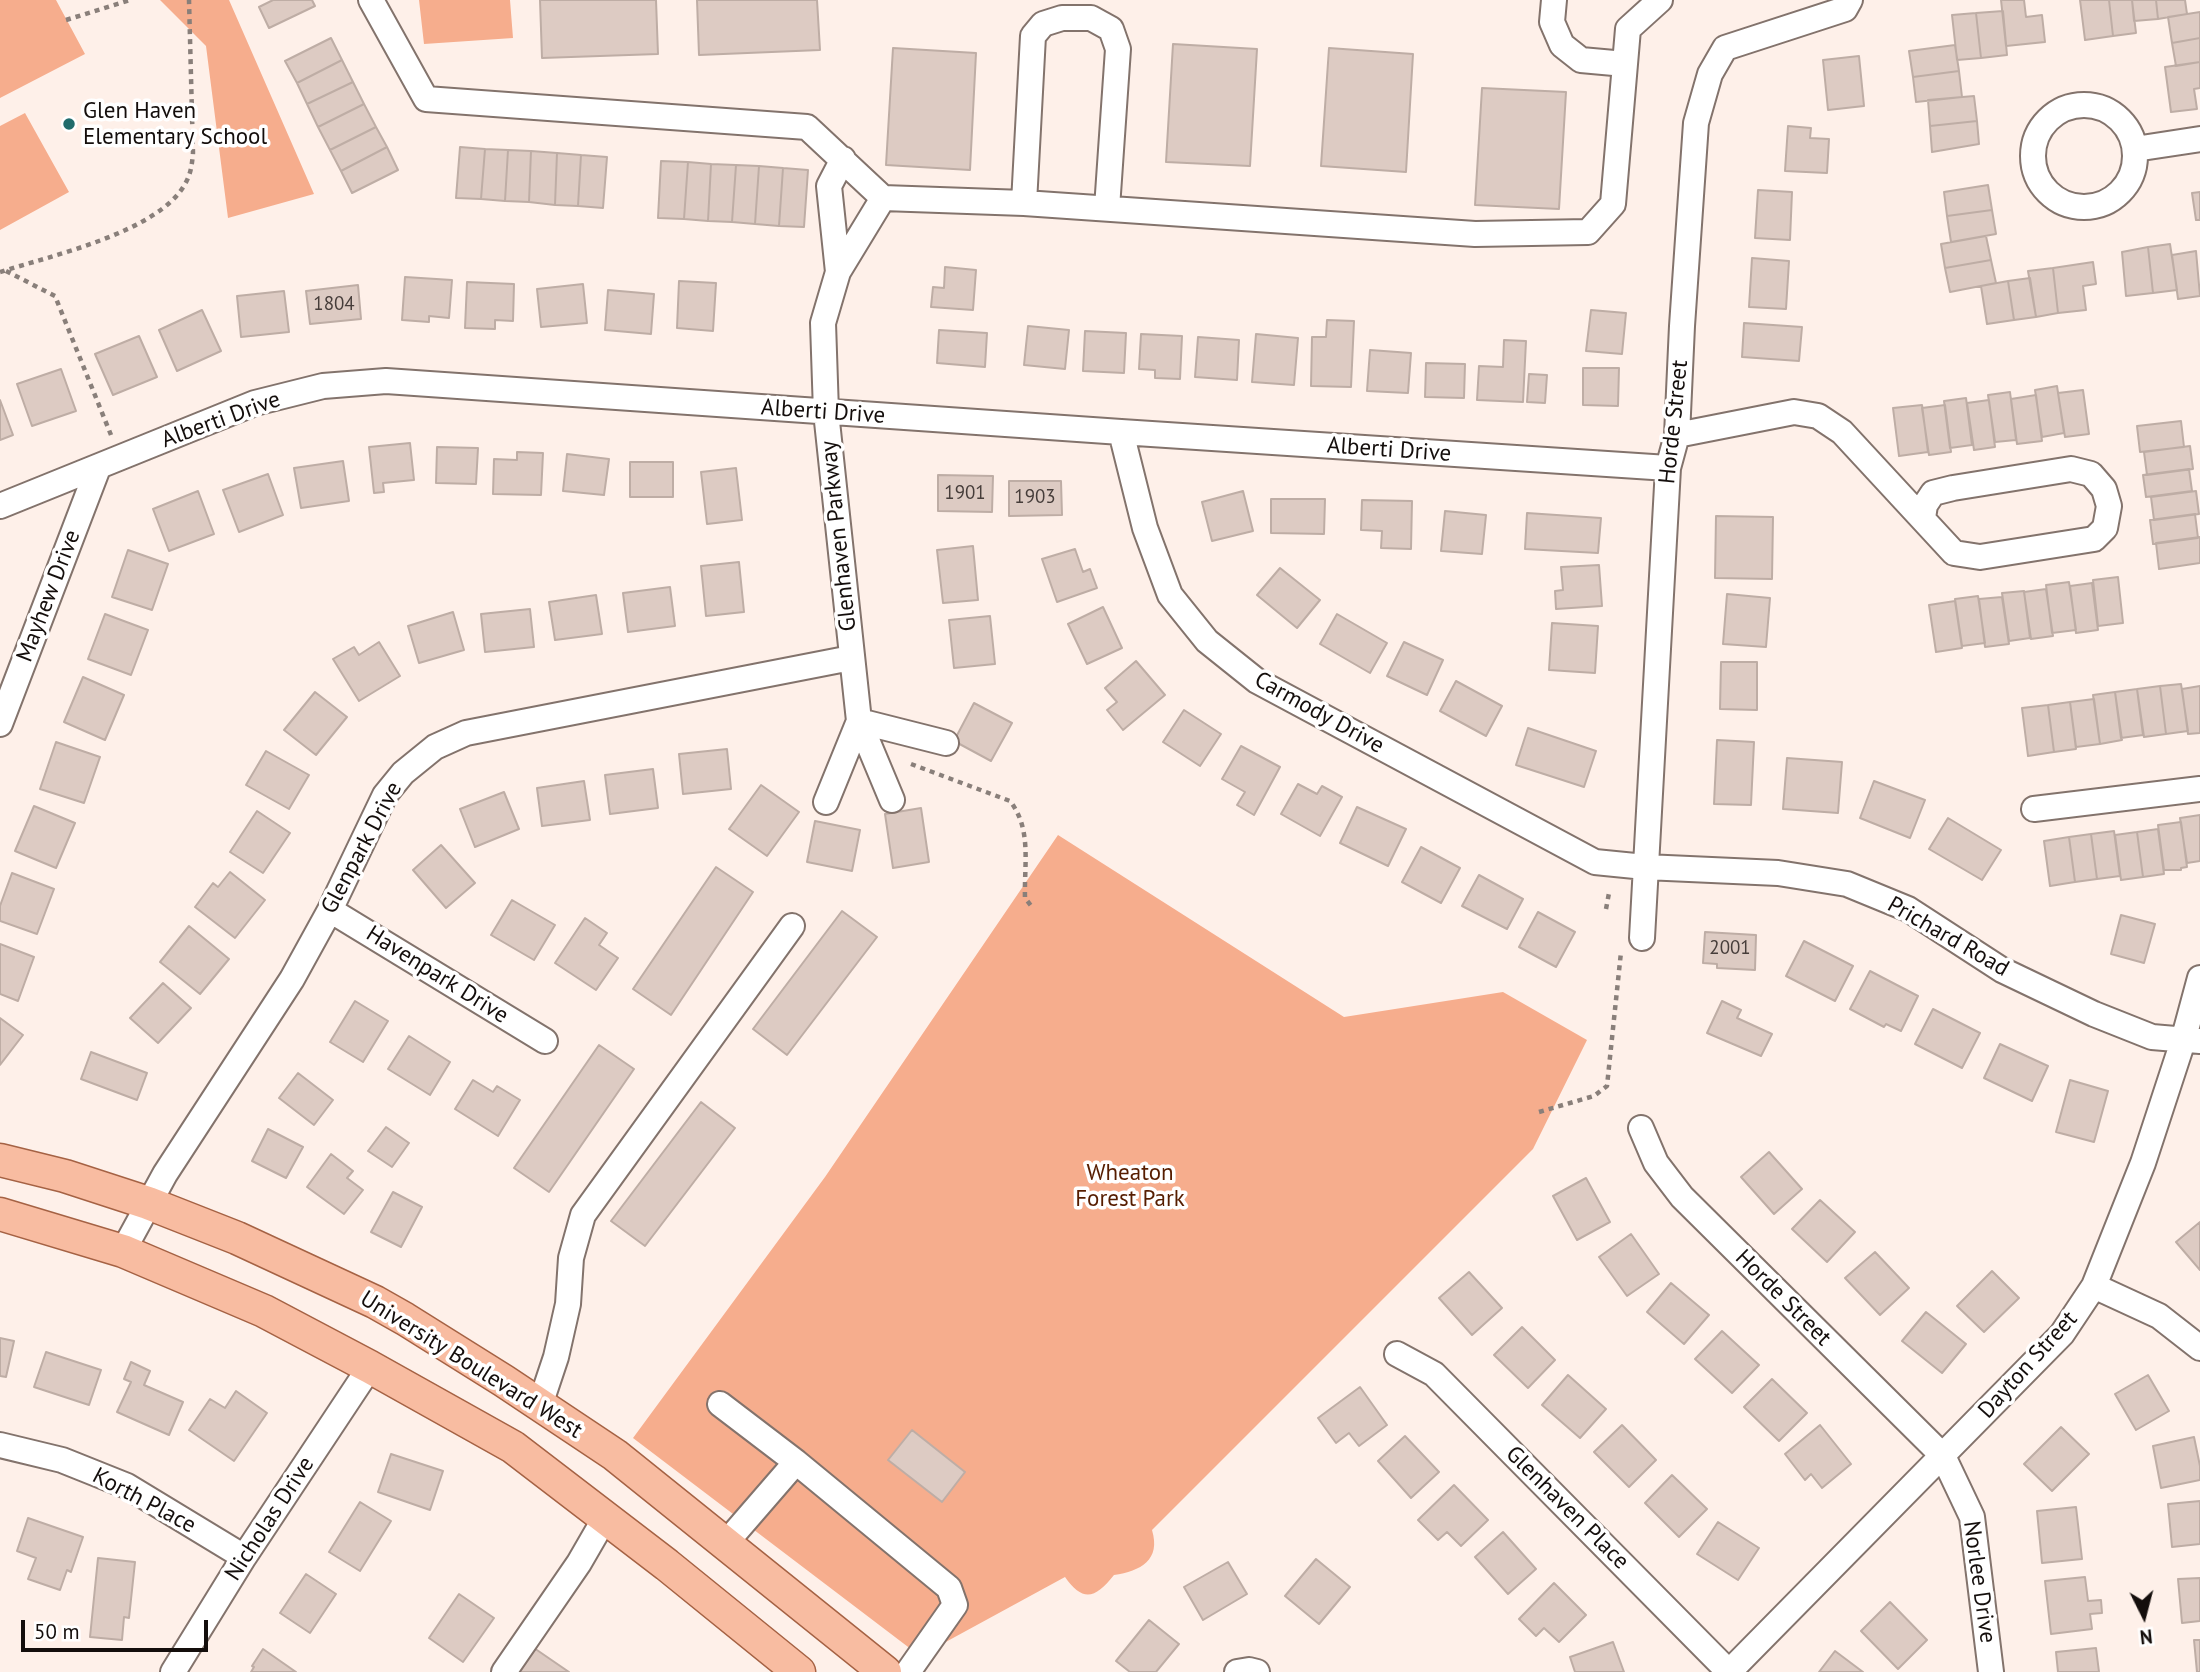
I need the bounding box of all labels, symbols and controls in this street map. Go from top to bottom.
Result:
place label: Glen Haven Elementary School [83,97,267,151]
marker: Glen Haven Elementary School [61,116,77,132]
house number: 1804 [313,294,355,316]
street label: Horde Street [1654,359,1694,485]
street label: Alberti Drive [158,386,284,454]
street label: Alberti Drive [760,394,886,430]
street label: Alberti Drive [1326,432,1452,468]
street label: Glenhaven Parkway [815,439,863,633]
house number: 1901 [944,483,986,505]
house number: 1903 [1014,487,1056,509]
street label: Mayhew Drive [11,526,87,666]
street label: Carmody Drive [1249,666,1389,760]
street label: Glenpark Drive [316,777,408,919]
street label: Prichard Road [1882,891,2014,983]
street label: Havenpark Drive [361,920,513,1030]
house number: 2001 [1709,938,1751,960]
park label: Wheaton Forest Park [1075,1159,1185,1213]
street label: Horde Street [1729,1244,1837,1352]
street label: University Boulevard West [355,1285,587,1445]
street label: Dayton Street [1973,1306,2083,1424]
street label: Glenhaven Place [1500,1441,1634,1575]
street label: Nicholas Drive [220,1452,320,1586]
street label: Korth Place [88,1462,200,1540]
street label: Norlee Drive [1957,1519,2001,1645]
north arrow [2109,1581,2179,1651]
scale bar [24,1606,212,1650]
text: 50 m [34,1618,80,1645]
text: N [2139,1624,2154,1649]

